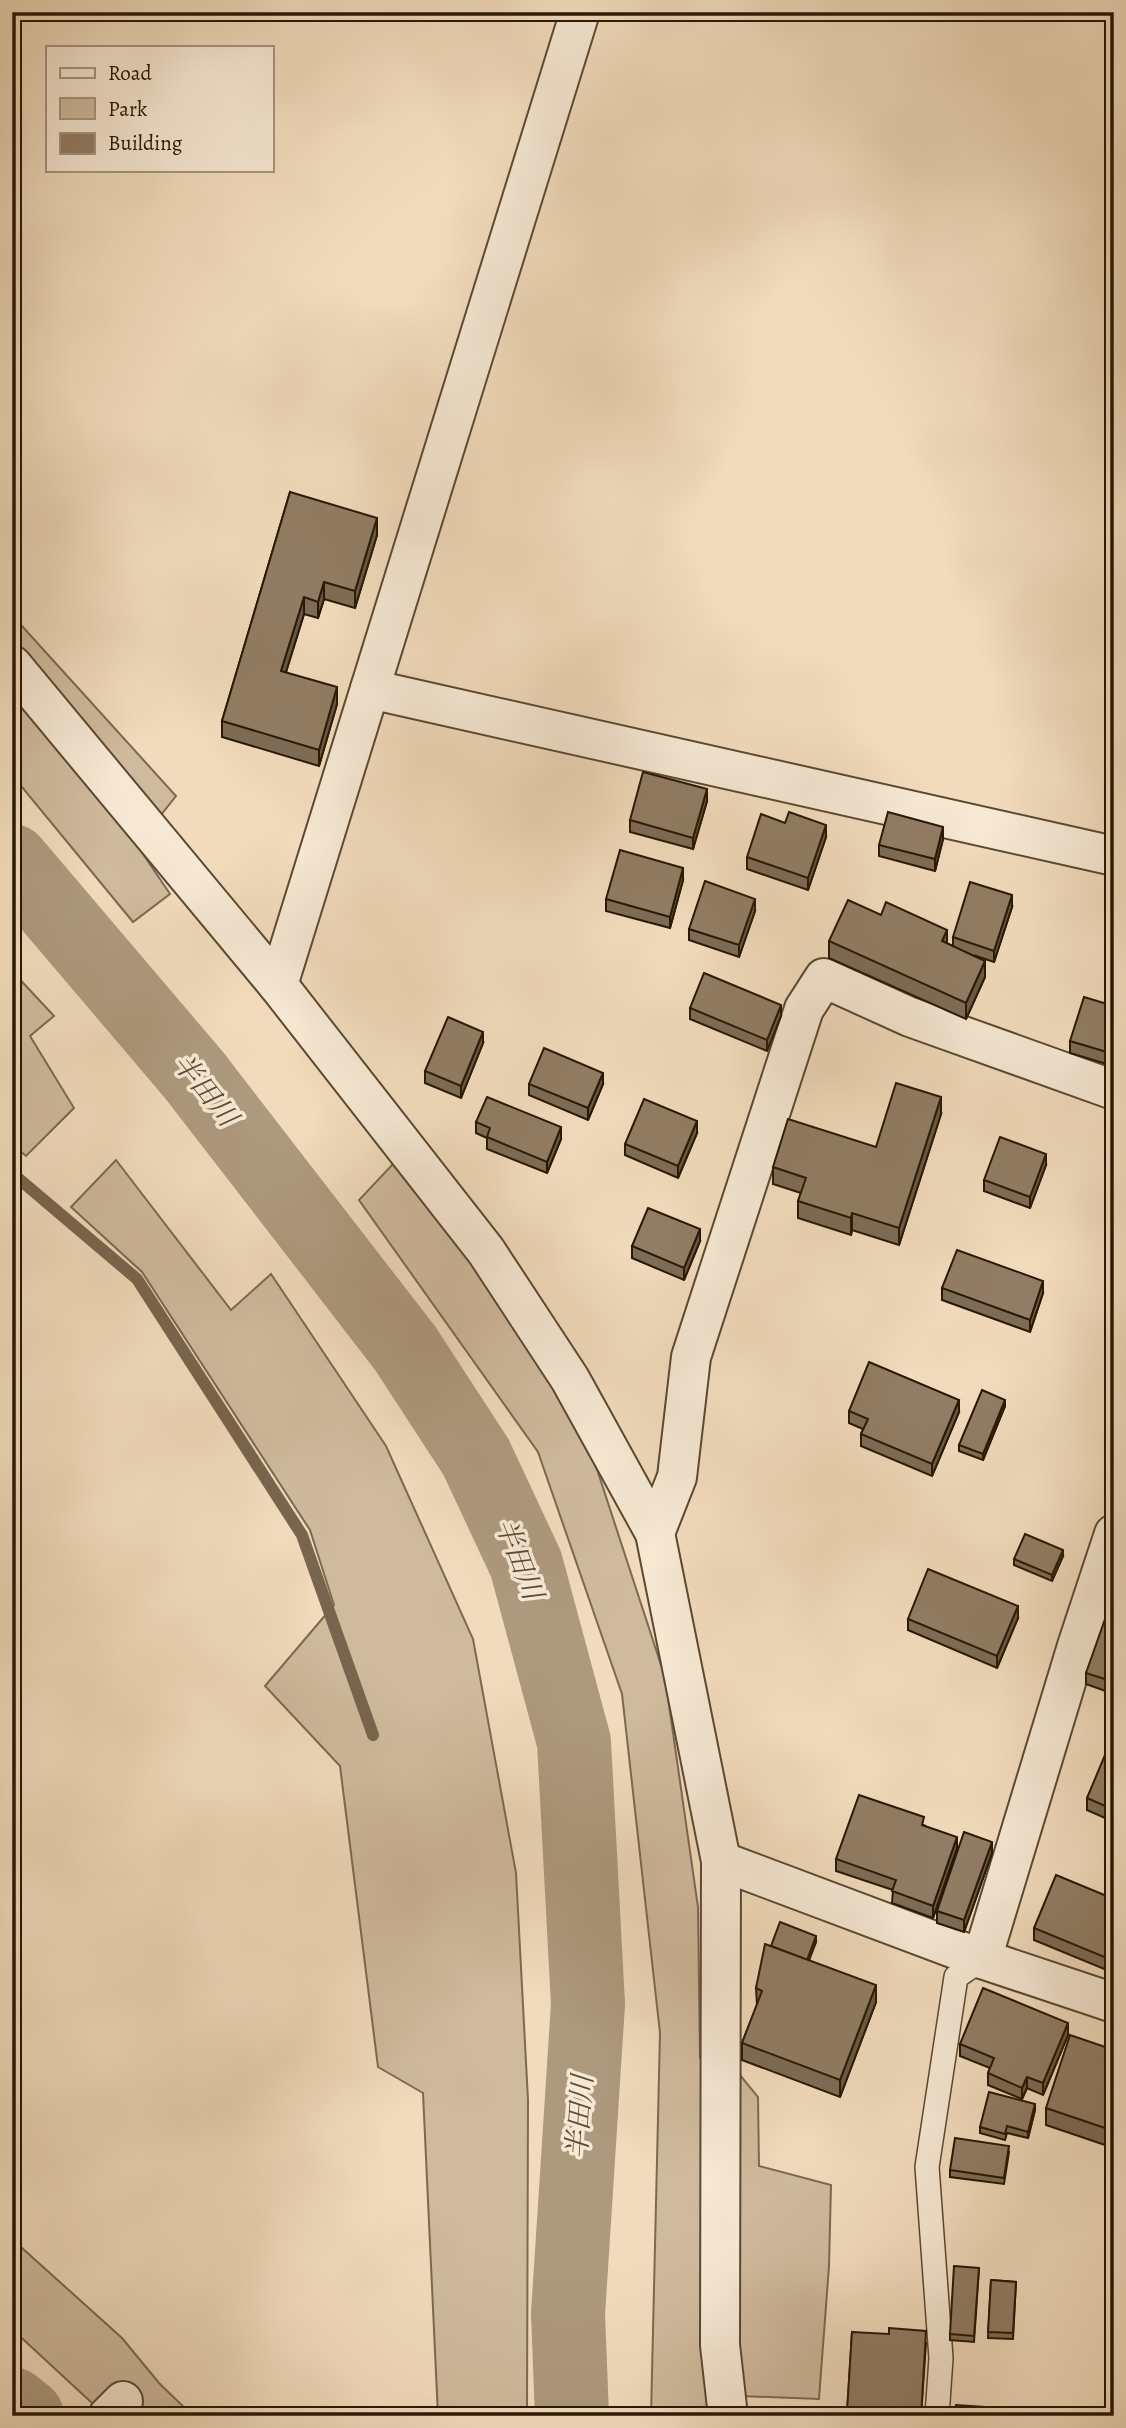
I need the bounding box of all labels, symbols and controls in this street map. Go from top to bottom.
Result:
legend [46,46,273,172]
text: Road [108,59,152,87]
text: Park [108,95,148,123]
text: Building [108,129,183,157]
water label: 半田川 [164,1045,248,1137]
water label: 半田川 [486,1513,553,1608]
water label: 半田川 [558,2071,602,2160]

